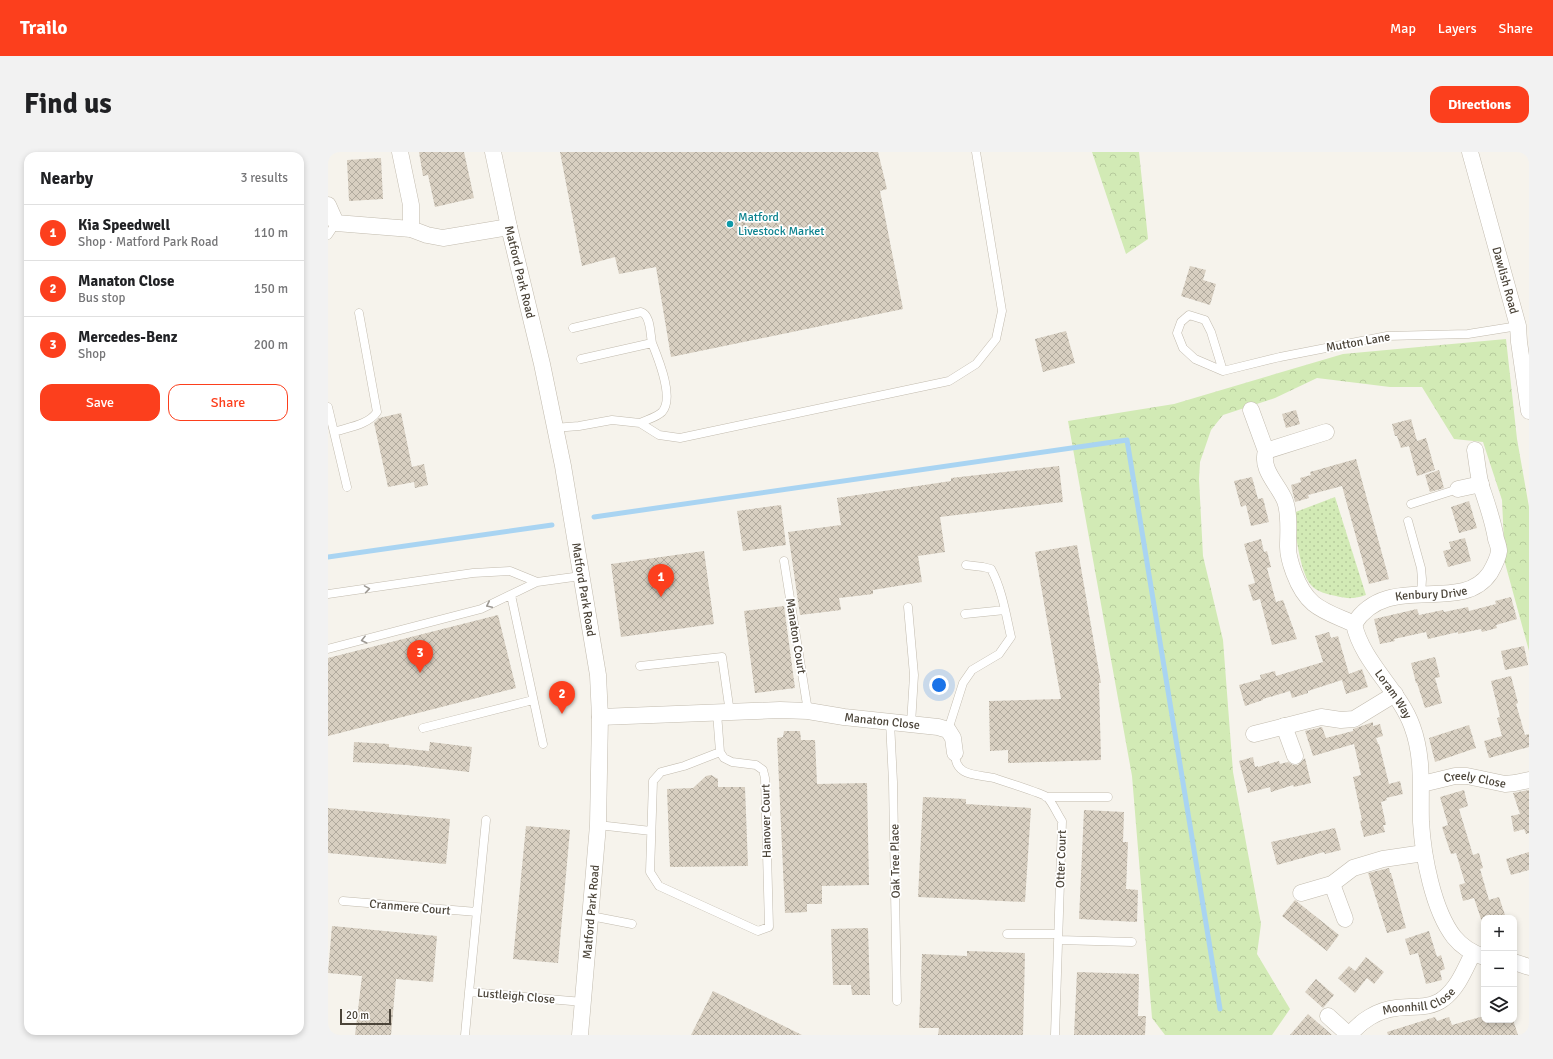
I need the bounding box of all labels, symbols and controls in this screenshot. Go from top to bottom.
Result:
text: Trailo [20,16,67,40]
text: Map [1390,20,1416,37]
text: Layers [1438,20,1477,37]
text: Share [1499,20,1533,37]
button: Directions [1430,86,1529,123]
text: Find us [24,87,112,121]
text: Nearby [40,168,93,189]
text: 3 results [240,170,288,186]
place label: Matford Livestock Market [738,210,825,239]
text: Kia Speedwell [78,216,170,234]
marker: Matford Livestock Market [725,219,735,229]
street label: Matford Park Road [501,224,538,320]
text: 1 [49,225,57,241]
text: 110 m [254,225,288,241]
text: Shop · Matford Park Road [78,234,218,250]
street label: Dawlish Road [1488,245,1521,316]
text: Manaton Close [78,272,174,290]
text: 2 [49,281,57,297]
text: 150 m [254,281,288,297]
text: Bus stop [78,290,125,306]
text: Mercedes-Benz [78,328,178,346]
street label: Mutton Lane [1325,329,1391,356]
text: 3 [49,337,57,353]
text: 200 m [254,337,288,353]
text: Shop [78,346,106,362]
button: Save [40,384,160,421]
button: Share [168,384,288,421]
street label: Matford Park Road [568,541,598,638]
pin: 1 [648,564,674,597]
street label: Kenbury Drive [1394,583,1469,605]
one-way arrow [364,585,370,594]
street label: Manaton Court [782,597,809,675]
one-way arrow [486,600,494,608]
one-way arrow [361,635,368,644]
pin: 3 [407,640,433,673]
street label: Loram Way [1371,667,1415,722]
your location [929,675,949,695]
pin: 2 [549,681,575,714]
street label: Manaton Close [843,710,921,733]
street label: Creely Close [1442,769,1507,792]
street label: Hanover Court [758,784,775,858]
street label: Oak Tree Place [887,824,904,898]
street label: Otter Court [1053,830,1070,888]
street label: Matford Park Road [580,864,603,960]
street label: Cranmere Court [369,896,451,919]
map controls [1481,915,1517,1023]
button: + [1481,915,1517,951]
button: − [1481,951,1517,987]
street label: Moonhill Close [1381,985,1459,1019]
street label: Lustleigh Close [476,986,556,1007]
button: layers [1481,987,1517,1023]
scale bar [340,1007,391,1026]
text: 20 m [346,1009,369,1022]

